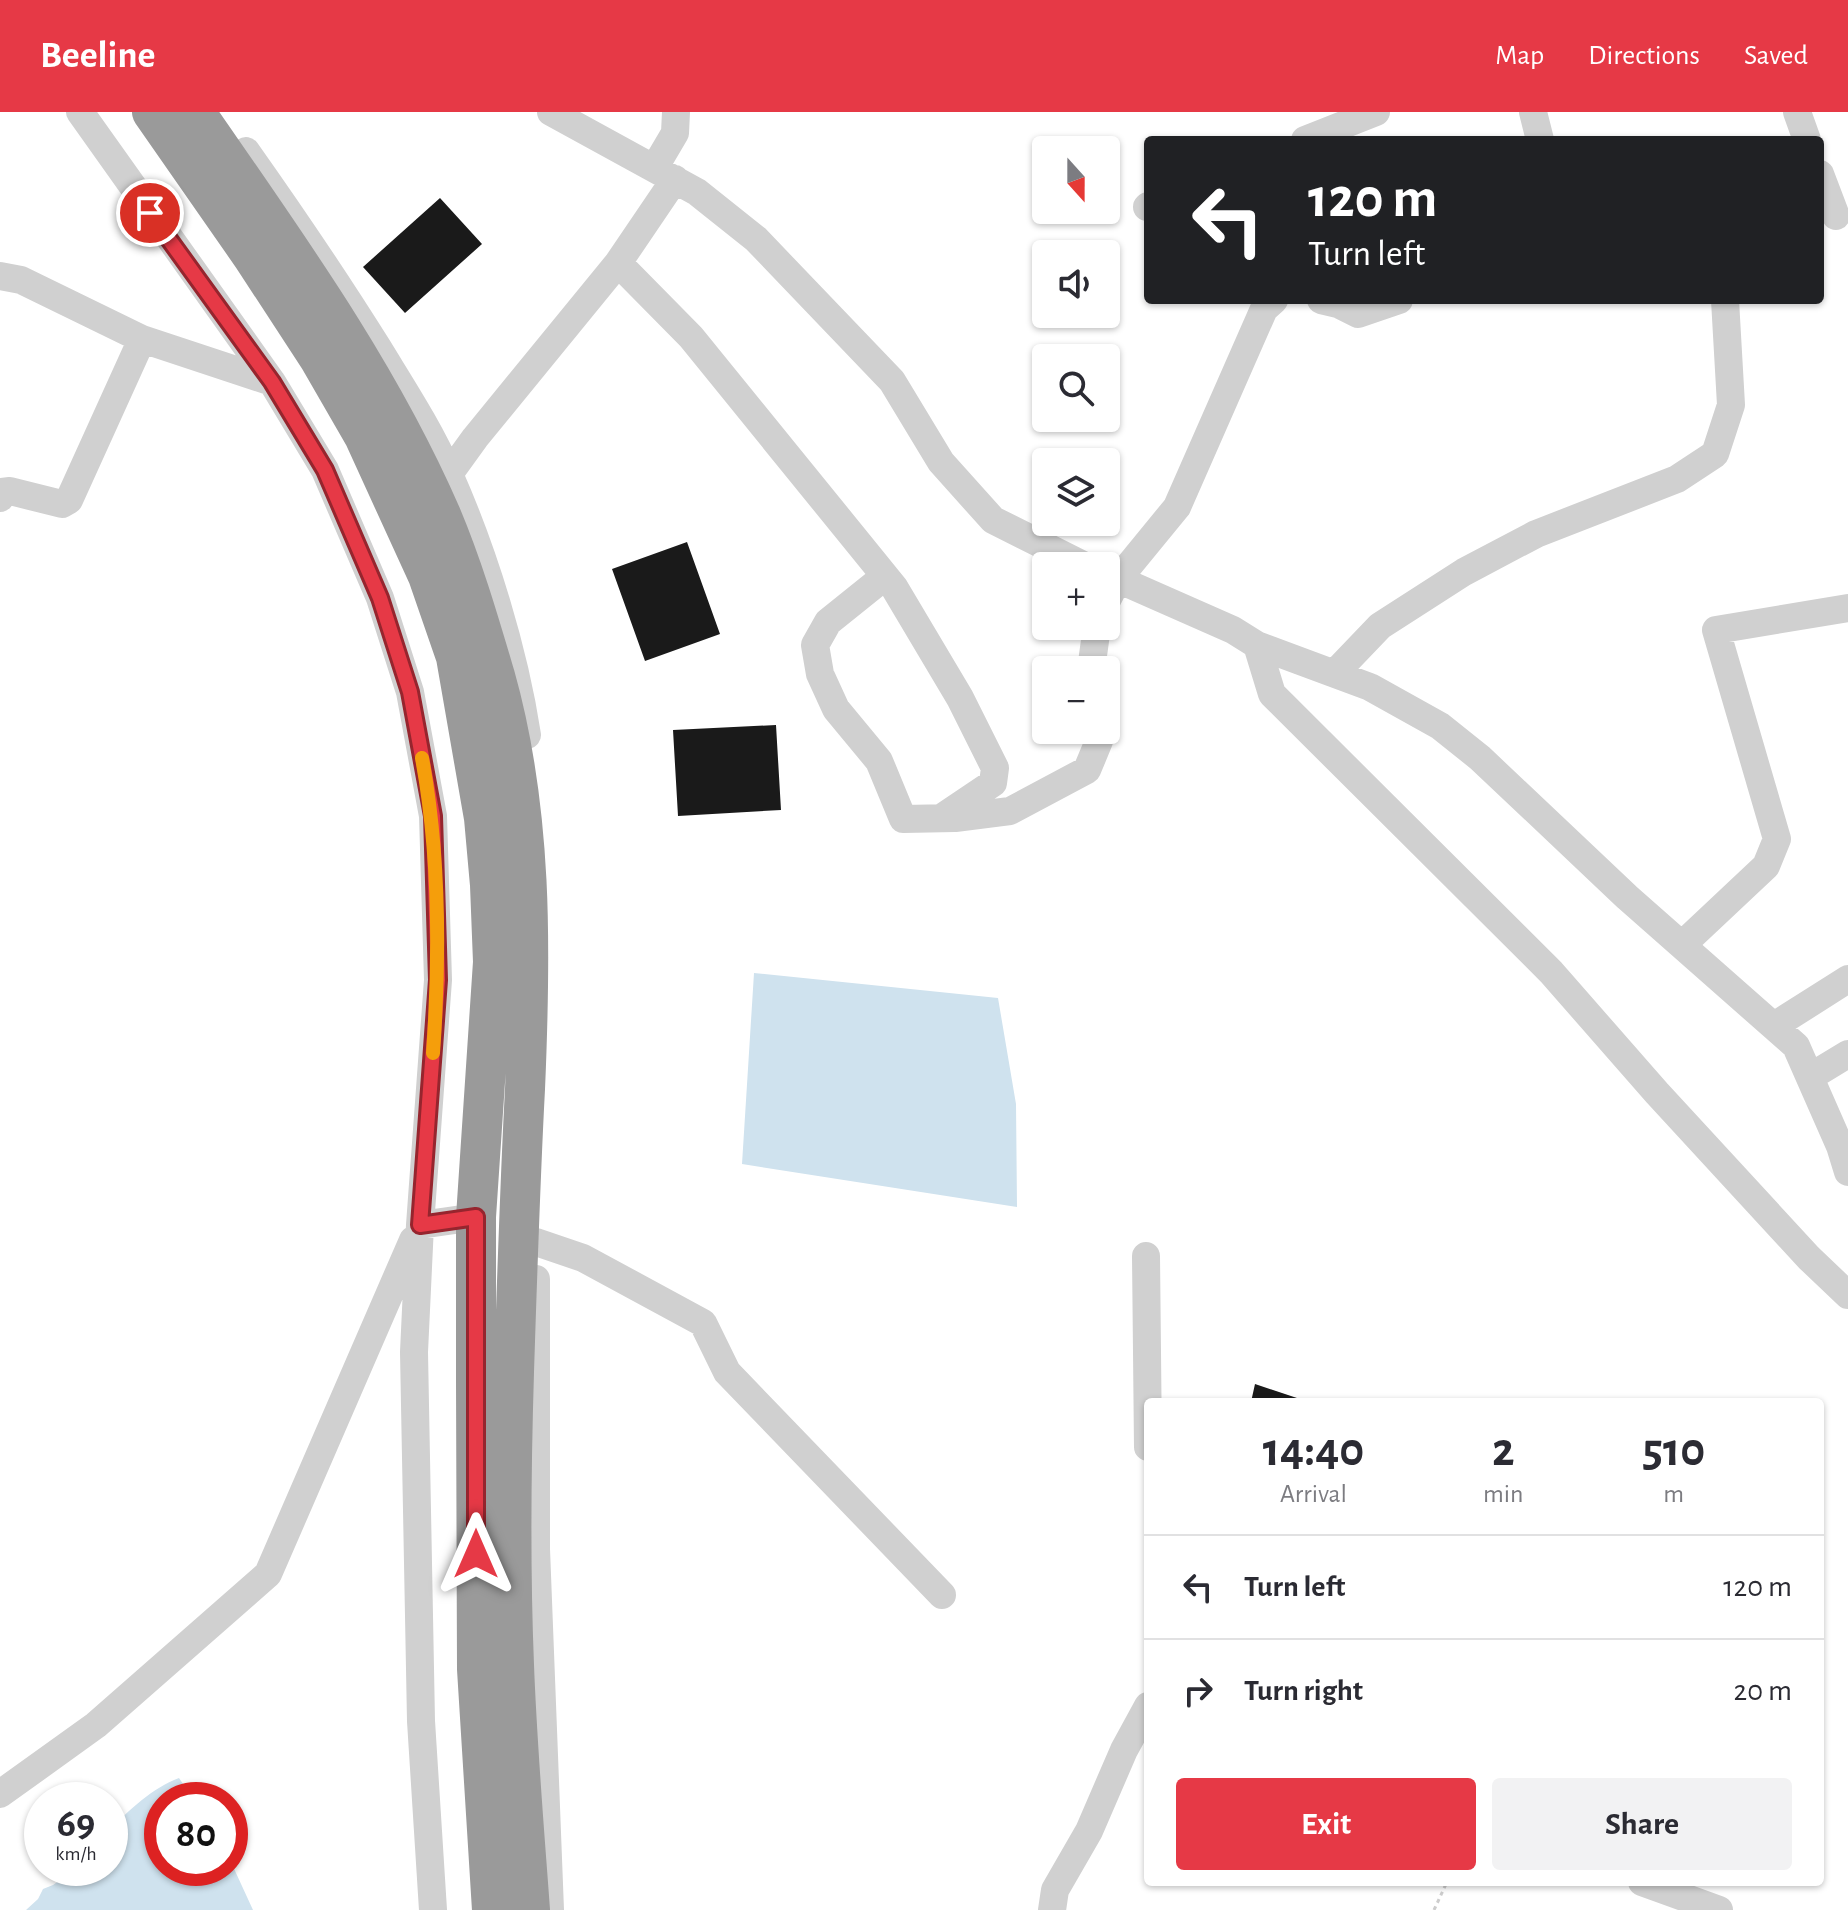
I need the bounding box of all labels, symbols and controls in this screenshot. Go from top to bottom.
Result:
text: Beeline [40,37,155,75]
text: Map [1495,42,1544,70]
text: Directions [1588,42,1700,70]
text: Saved [1744,42,1808,70]
north arrow [1032,136,1120,224]
map controls [1032,136,1120,744]
icon: left [1176,168,1280,272]
text: 120 m [1308,171,1437,227]
pin [116,179,184,247]
icon: arrive [128,191,172,235]
text: Turn left [1308,236,1425,272]
button: sound [1032,240,1120,328]
button: search [1032,344,1120,432]
button: layers [1032,448,1120,536]
button: + [1032,552,1120,640]
button: − [1032,656,1120,744]
text: 14:40 [1263,1427,1364,1475]
text: 2 [1492,1427,1515,1475]
text: 510 [1642,1427,1705,1475]
text: Arrival [1280,1481,1347,1507]
text: min [1483,1481,1524,1507]
text: m [1663,1481,1684,1507]
position arrow [434,1512,518,1596]
icon: left [1176,1565,1220,1609]
text: Turn left [1244,1572,1345,1602]
text: 120 m [1723,1572,1792,1602]
icon: right [1176,1669,1220,1713]
text: Turn right [1244,1676,1363,1706]
text: 20 m [1734,1676,1792,1706]
button: Exit [1176,1778,1476,1870]
button: Share [1492,1778,1792,1870]
speed limit sign: 80 [144,1782,248,1886]
text: 69 [57,1804,95,1844]
text: km/h [55,1844,97,1864]

